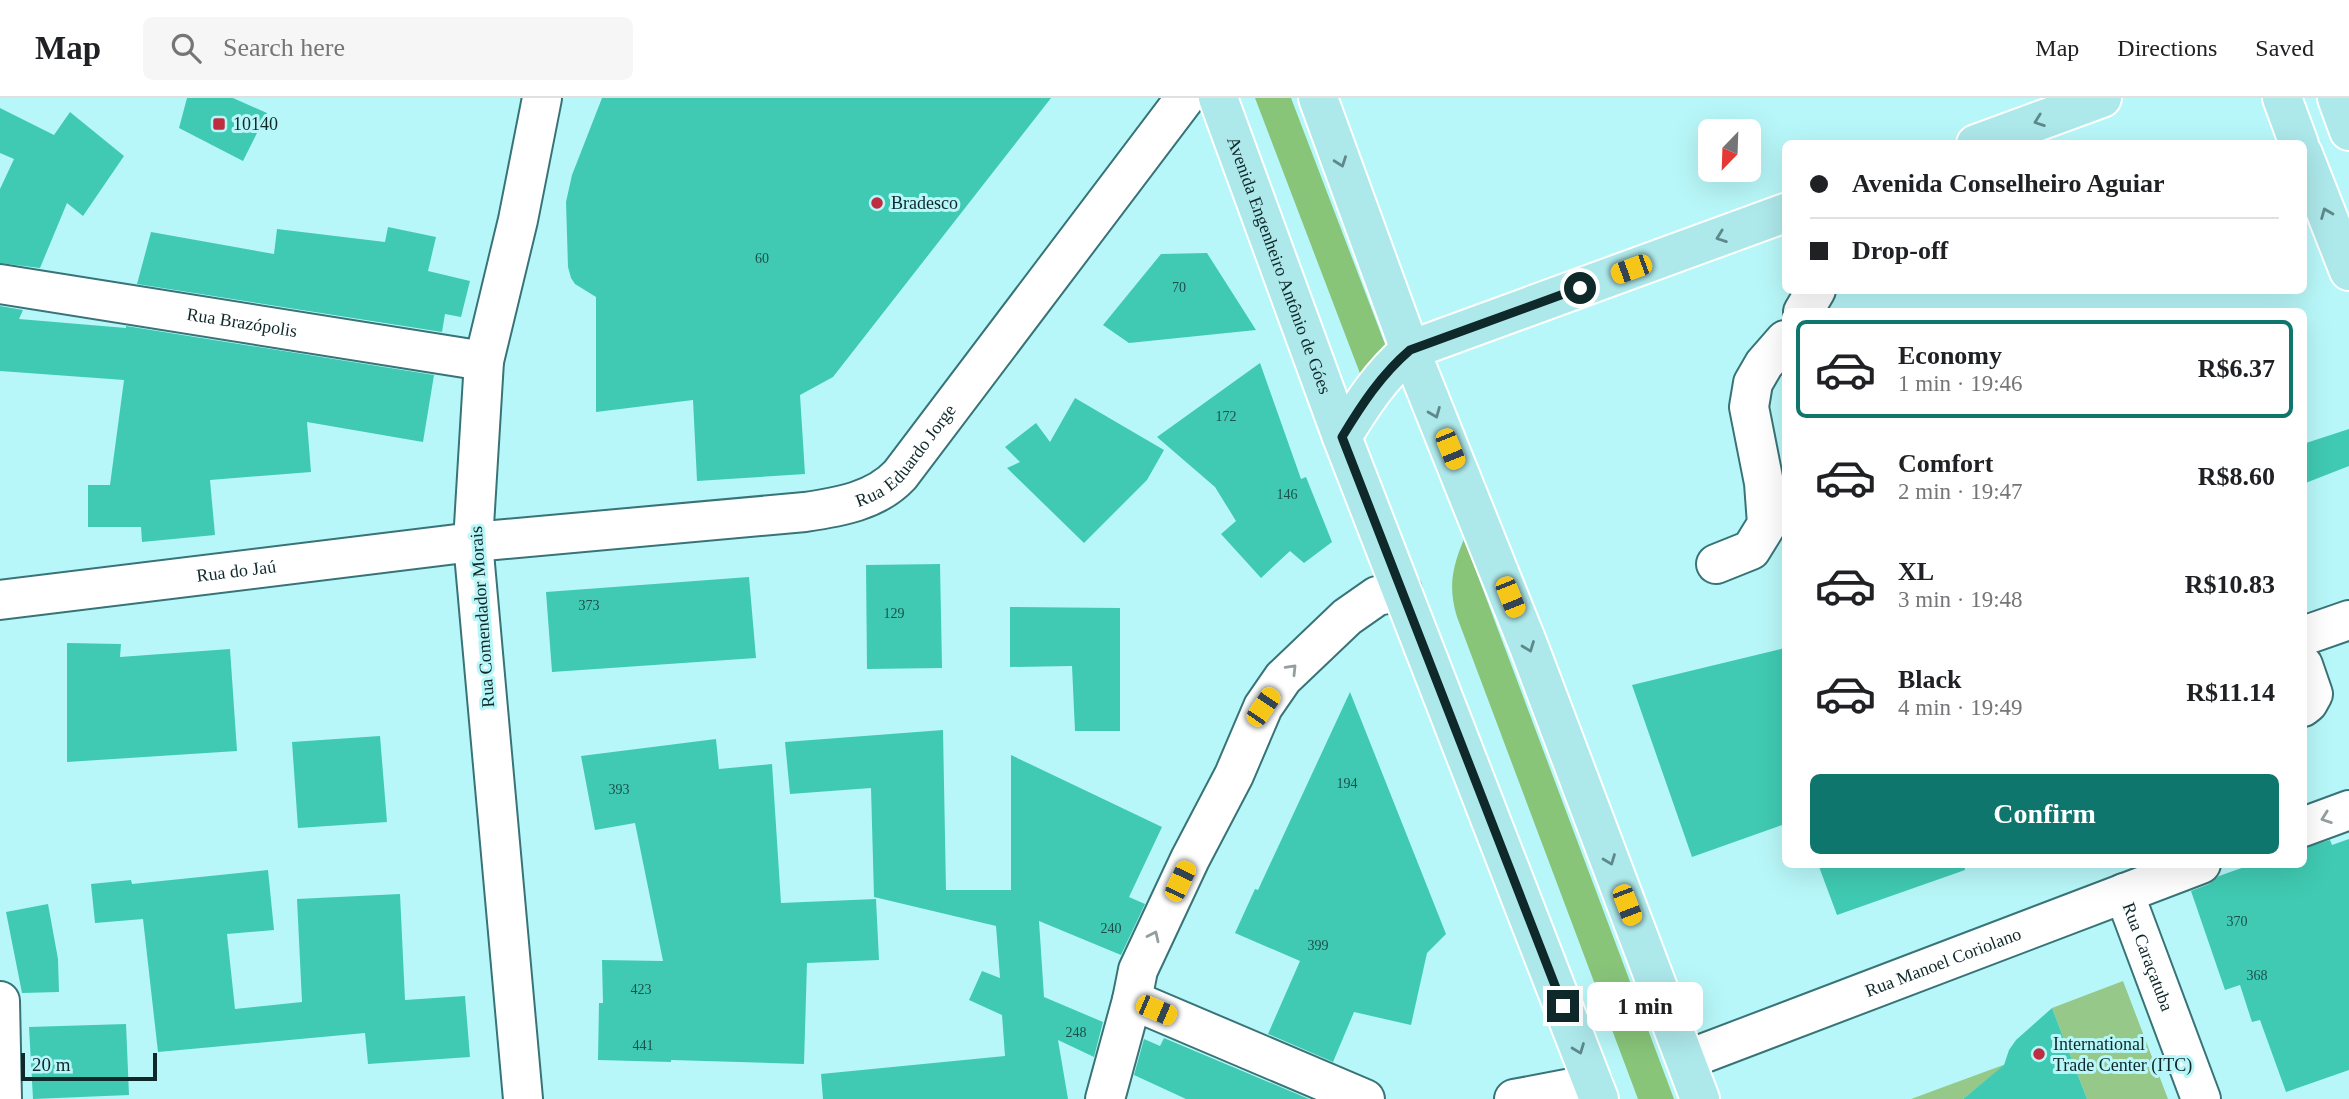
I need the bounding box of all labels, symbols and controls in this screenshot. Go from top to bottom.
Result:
search box [143,17,633,80]
icon: search [167,29,205,67]
text: Map [35,30,101,66]
text: Search here [223,33,345,62]
text: Map [2035,35,2079,61]
text: Directions [2117,35,2217,61]
text: Saved [2255,35,2314,61]
one-way arrow [2033,113,2046,127]
place label: 10140 [233,114,278,134]
marker: 10140 [211,116,227,132]
north arrow [1698,119,1760,182]
map controls [1698,119,1761,182]
street label: Avenida Engenheiro Antônio de Góes [1223,134,1335,397]
one-way arrow [1333,156,1347,168]
text: Avenida Conselheiro Aguiar [1852,169,2165,198]
place label: Bradesco [891,193,958,213]
marker: Bradesco [869,195,885,211]
one-way arrow [2320,207,2334,220]
one-way arrow [1715,228,1727,242]
text: Drop-off [1852,236,1948,265]
house number: 60 [755,251,769,266]
car [1608,252,1655,286]
route start [1564,272,1596,304]
house number: 70 [1172,280,1186,295]
street label: Rua Brazópolis [185,304,299,341]
icon: car [1814,338,1877,401]
text: Economy [1898,341,2002,370]
text: R$6.37 [2198,354,2275,383]
text: 1 min · 19:46 [1898,371,2023,396]
street label: Rua Eduardo Jorge [853,400,960,511]
one-way arrow [1427,407,1441,419]
house number: 172 [1216,409,1237,424]
car [1433,426,1468,472]
icon: car [1814,446,1877,509]
text: Comfort [1898,449,1993,478]
text: R$8.60 [2198,462,2275,491]
text: 2 min · 19:47 [1898,479,2023,504]
house number: 146 [1277,487,1298,502]
street label: Rua Comendador Morais [466,526,498,708]
icon: car [1814,554,1877,617]
street label: Rua do Jaú [195,556,277,586]
text: XL [1898,557,1934,586]
text: R$10.83 [2185,570,2275,599]
car [1493,574,1528,620]
text: 3 min · 19:48 [1898,587,2023,612]
house number: 373 [579,598,600,613]
house number: 129 [884,606,905,621]
one-way arrow [1521,640,1535,652]
icon: car [1814,662,1877,725]
one-way arrow [1283,665,1296,678]
text: Black [1898,665,1962,694]
text: R$11.14 [2186,678,2275,707]
car [1243,684,1284,730]
text: 4 min · 19:49 [1898,695,2023,720]
button: Confirm [1810,774,2279,854]
house number: 194 [1337,776,1358,791]
house number: 393 [609,782,630,797]
one-way arrow [2321,810,2333,824]
one-way arrow [1602,853,1616,865]
car [1162,858,1199,904]
car [1610,882,1645,928]
street label: Rua Caraçatuba [2118,900,2177,1014]
house number: 370 [2227,914,2248,929]
house number: 240 [1101,921,1122,936]
street label: Rua Manoel Coriolano [1862,923,2024,1001]
one-way arrow [1146,931,1160,943]
house number: 399 [1308,938,1329,953]
house number: 368 [2247,968,2268,983]
house number: 423 [631,982,652,997]
callout: 1 min [1588,982,1703,1030]
route end [1547,990,1579,1022]
car [1133,992,1180,1028]
text: 1 min [1617,994,1673,1019]
house number: 248 [1066,1025,1087,1040]
place label: International Trade Center (ITC) [2053,1034,2192,1076]
house number: 441 [633,1038,654,1053]
one-way arrow [1571,1042,1585,1054]
marker: International Trade Center (ITC) [2031,1046,2047,1062]
scale bar [21,1050,158,1082]
text: 20 m [32,1054,71,1075]

